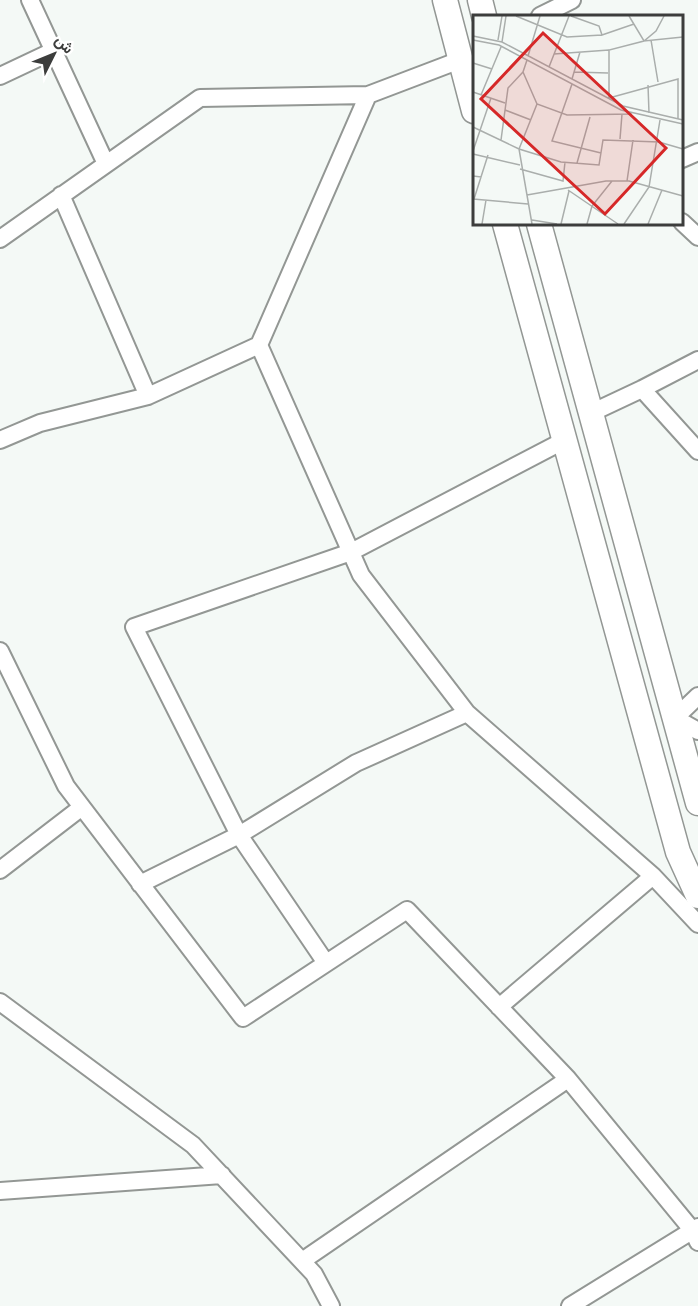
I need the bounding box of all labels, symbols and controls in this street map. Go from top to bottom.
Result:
inset map [473,15,683,225]
north arrow [24,24,84,84]
text: ش [50,31,78,58]

